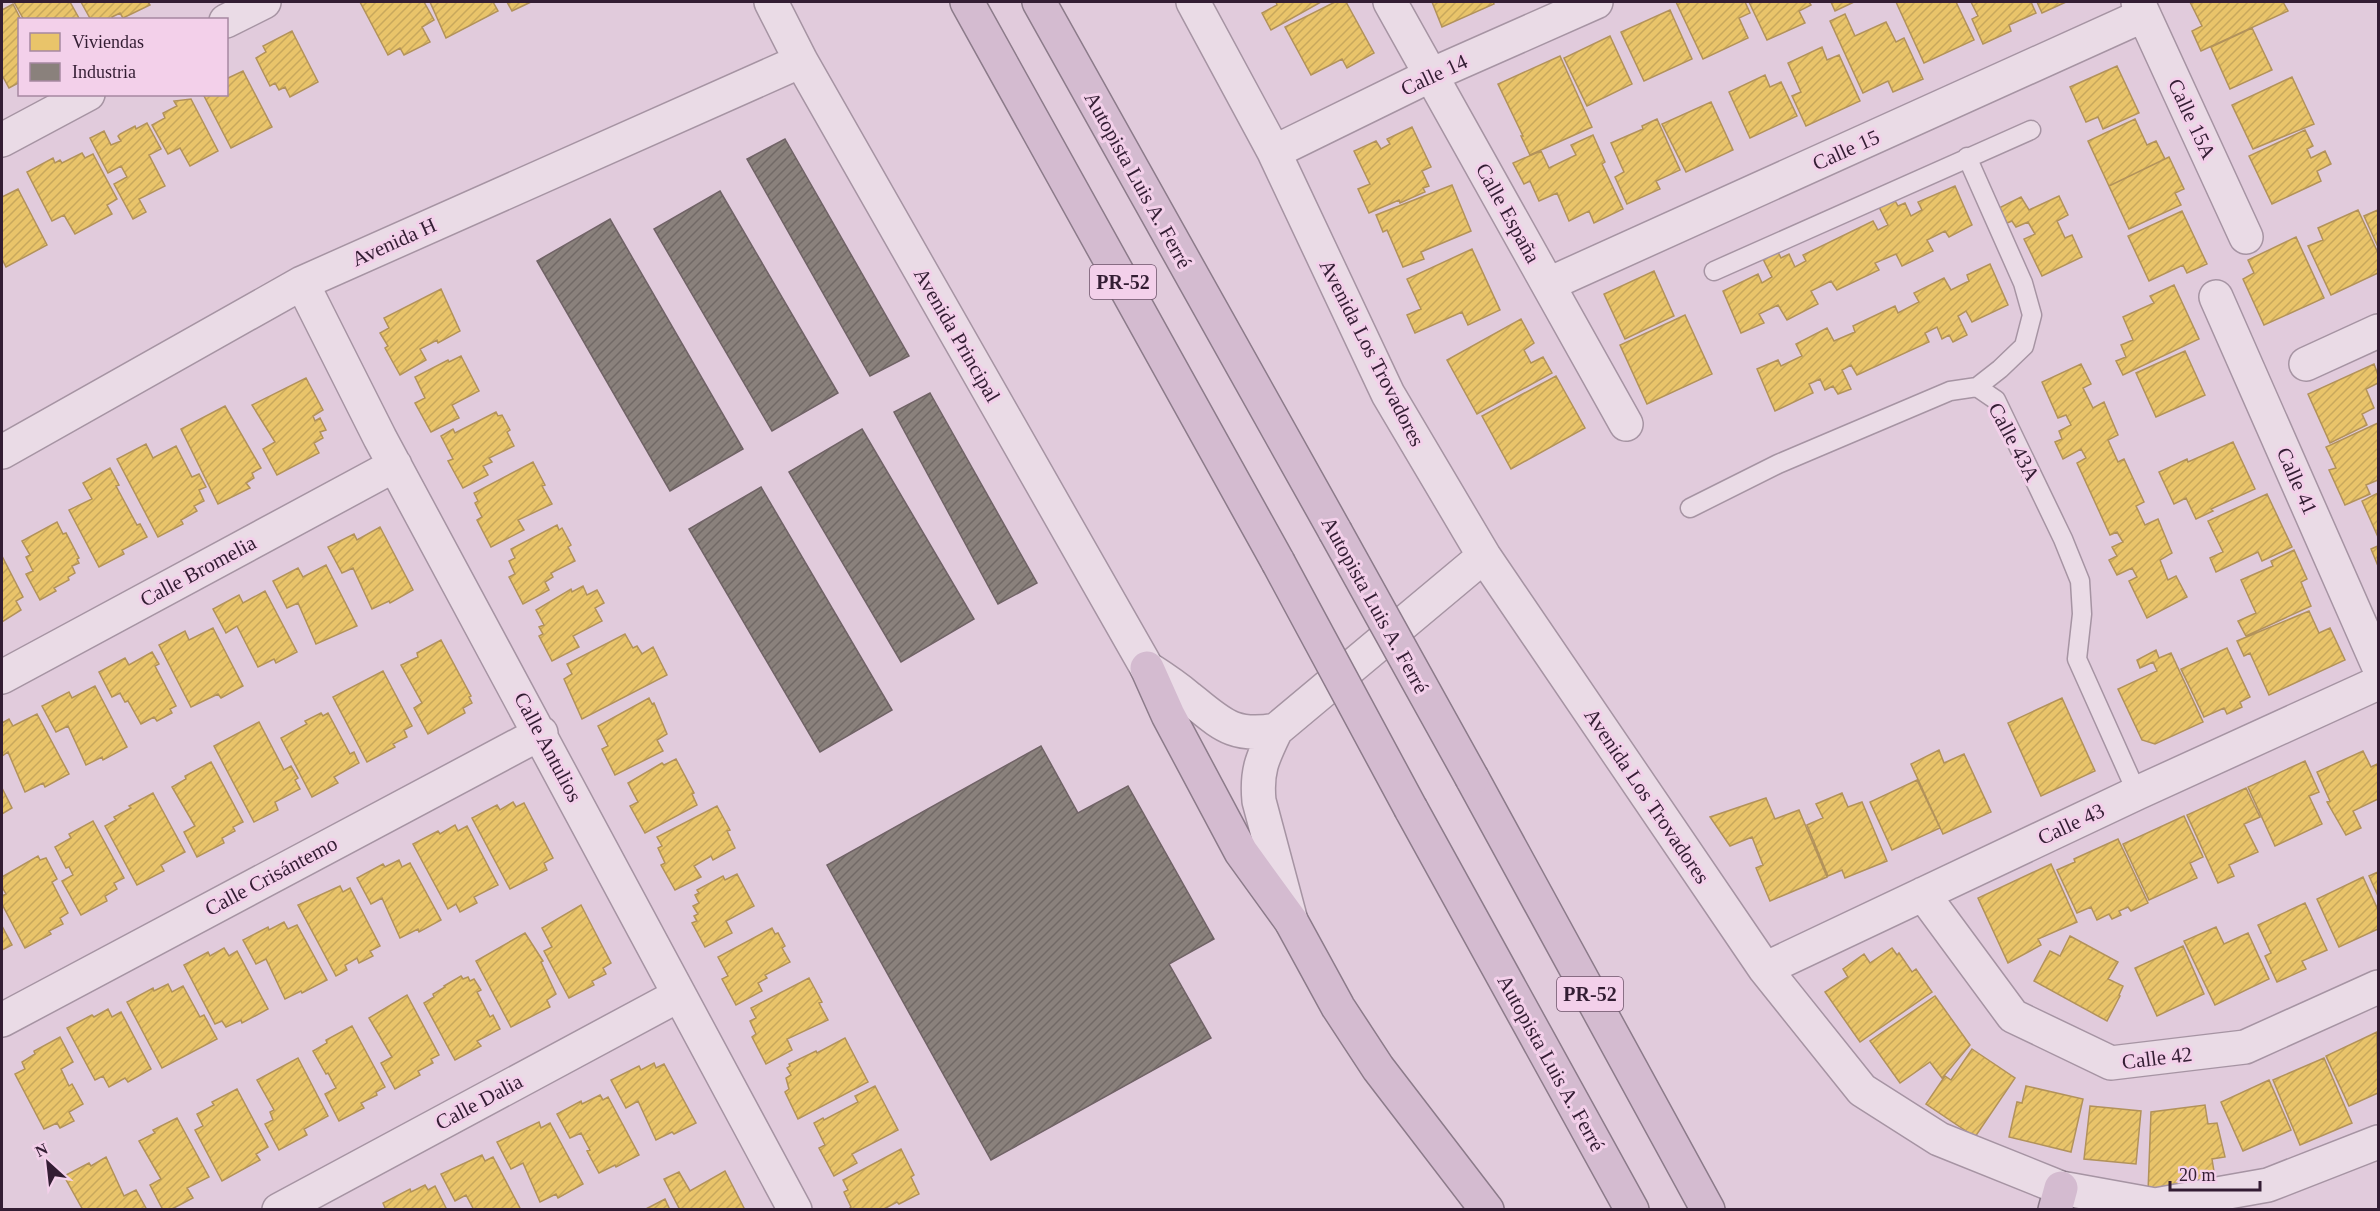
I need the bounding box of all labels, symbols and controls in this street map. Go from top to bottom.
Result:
legend [18,18,228,96]
text: Viviendas [72,32,144,52]
street label: Calle 14 [1397,49,1471,101]
text: Industria [72,62,136,82]
street label: Calle 15A [2163,75,2221,164]
street label: Autopista Luis A. Ferré [1079,87,1197,273]
street label: Calle 15 [1809,125,1883,175]
street label: Calle España [1471,159,1546,268]
street label: Avenida H [348,213,440,271]
street label: Avenida Los Trovadores [1315,256,1429,450]
street label: Avenida Principal [909,264,1005,406]
road number: PR-52 [1090,265,1156,299]
street label: Calle 43A [1983,399,2045,486]
street label: Calle 41 [2272,444,2322,518]
street label: Autopista Luis A. Ferré [1316,512,1434,698]
street label: Calle Bromelia [136,530,261,612]
street label: Calle Antulios [509,688,587,806]
street label: Avenida Los Trovadores [1579,704,1715,888]
street label: Calle 43 [2034,798,2108,850]
street label: Calle Crisántemo [201,831,341,921]
street label: Autopista Luis A. Ferré [1492,970,1610,1156]
road number: PR-52 [1557,977,1623,1011]
street label: Calle 42 [2121,1042,2193,1074]
street label: Calle Dalia [431,1069,527,1135]
north arrow [18,1133,78,1193]
text: N [32,1140,51,1160]
scale bar [2170,1154,2260,1192]
text: 20 m [2179,1165,2216,1185]

